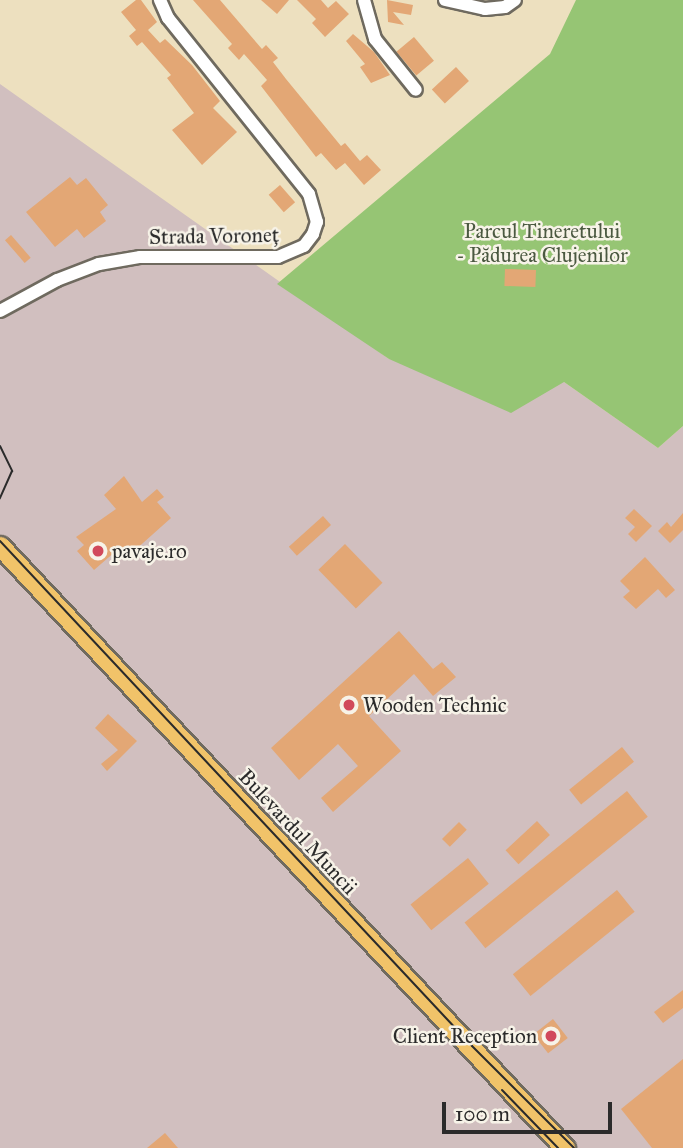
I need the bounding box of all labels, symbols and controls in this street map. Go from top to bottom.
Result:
park label: Parcul Tineretului - Pădurea Clujenilor [456,218,628,268]
street label: Strada Voroneț [149,222,279,250]
place label: pavaje.ro [112,538,187,564]
marker: pavaje.ro [90,543,106,559]
place label: Wooden Technic [363,692,507,718]
marker: Wooden Technic [341,697,357,713]
street label: Bulevardul Muncii [233,764,363,900]
place label: Client Reception [393,1023,537,1049]
marker: Client Reception [543,1028,559,1044]
scale bar [445,1088,615,1132]
text: 100 m [455,1101,510,1127]

